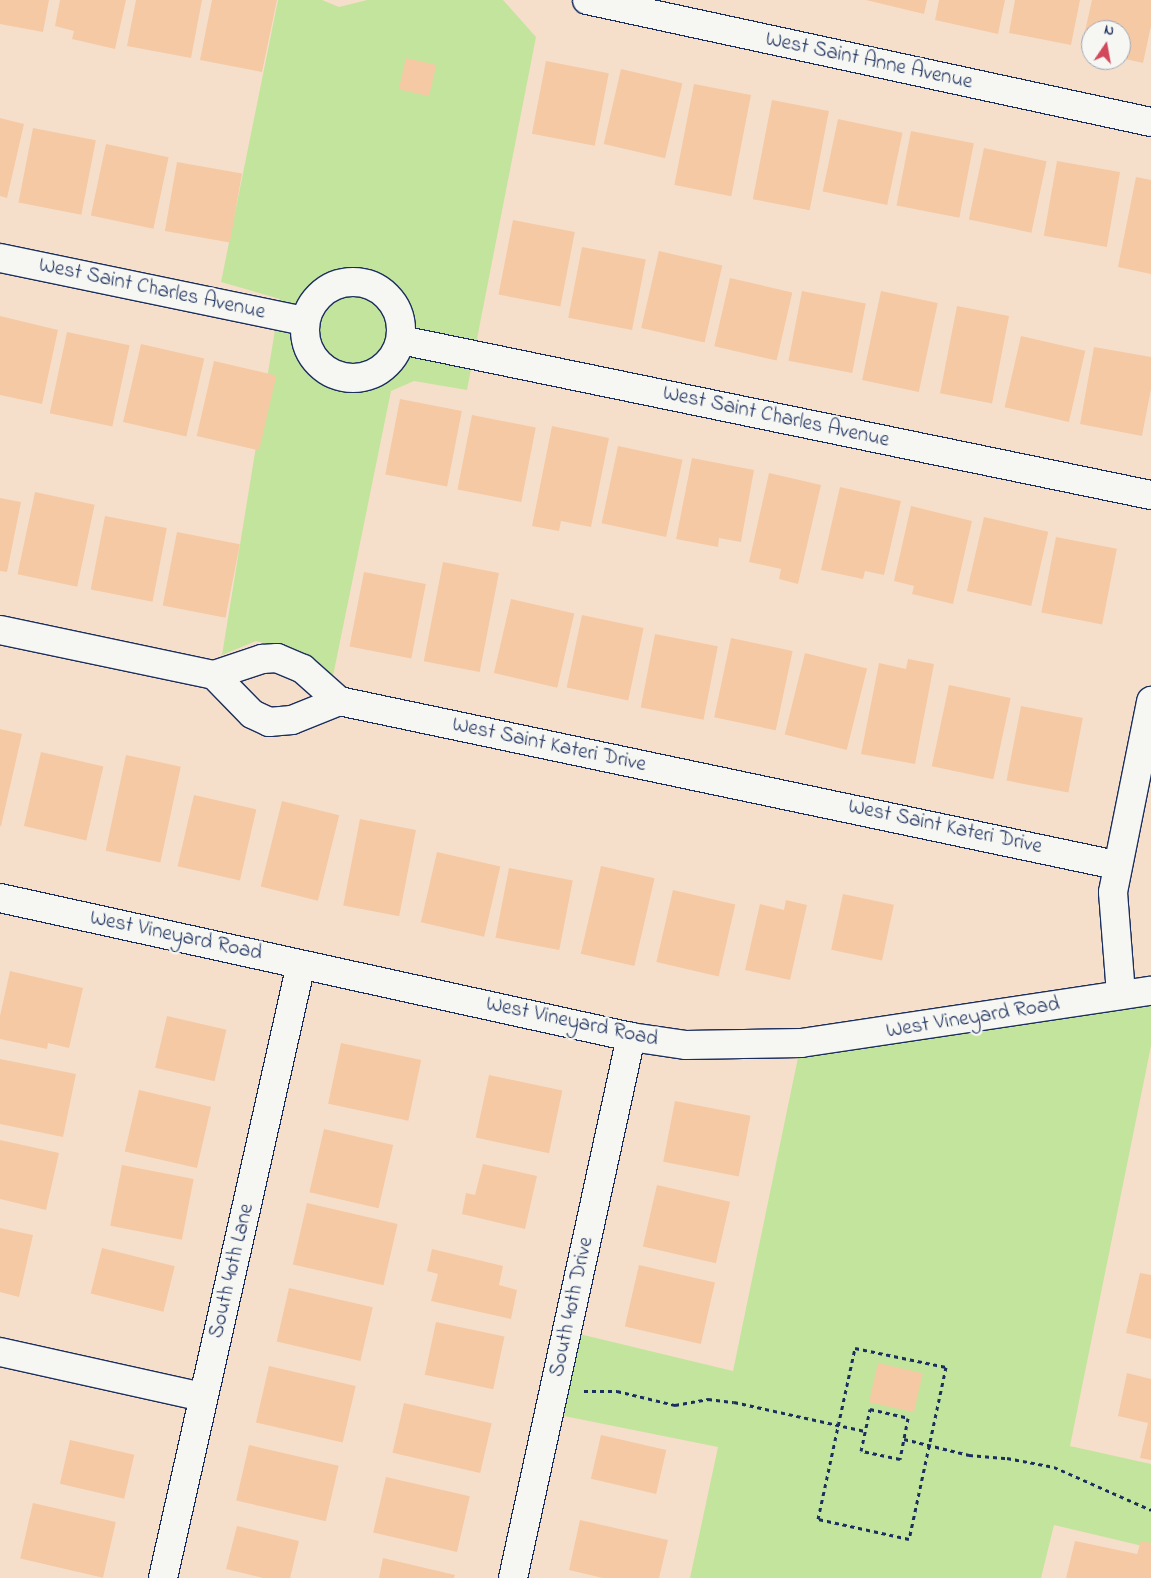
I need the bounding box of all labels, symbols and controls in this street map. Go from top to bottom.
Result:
north arrow [1081,20,1131,70]
text: N [1102,20,1116,42]
street label: West Saint Anne Avenue [763,27,975,95]
street label: West Saint Charles Avenue [36,253,268,325]
street label: West Saint Charles Avenue [660,381,892,453]
street label: West Saint Kateri Drive [450,712,648,778]
street label: West Saint Kateri Drive [846,794,1044,860]
street label: West Vineyard Road [88,905,264,967]
street label: West Vineyard Road [484,991,660,1053]
street label: West Vineyard Road [884,992,1062,1044]
street label: South 40th Lane [204,1201,260,1341]
street label: South 40th Drive [545,1235,599,1379]

